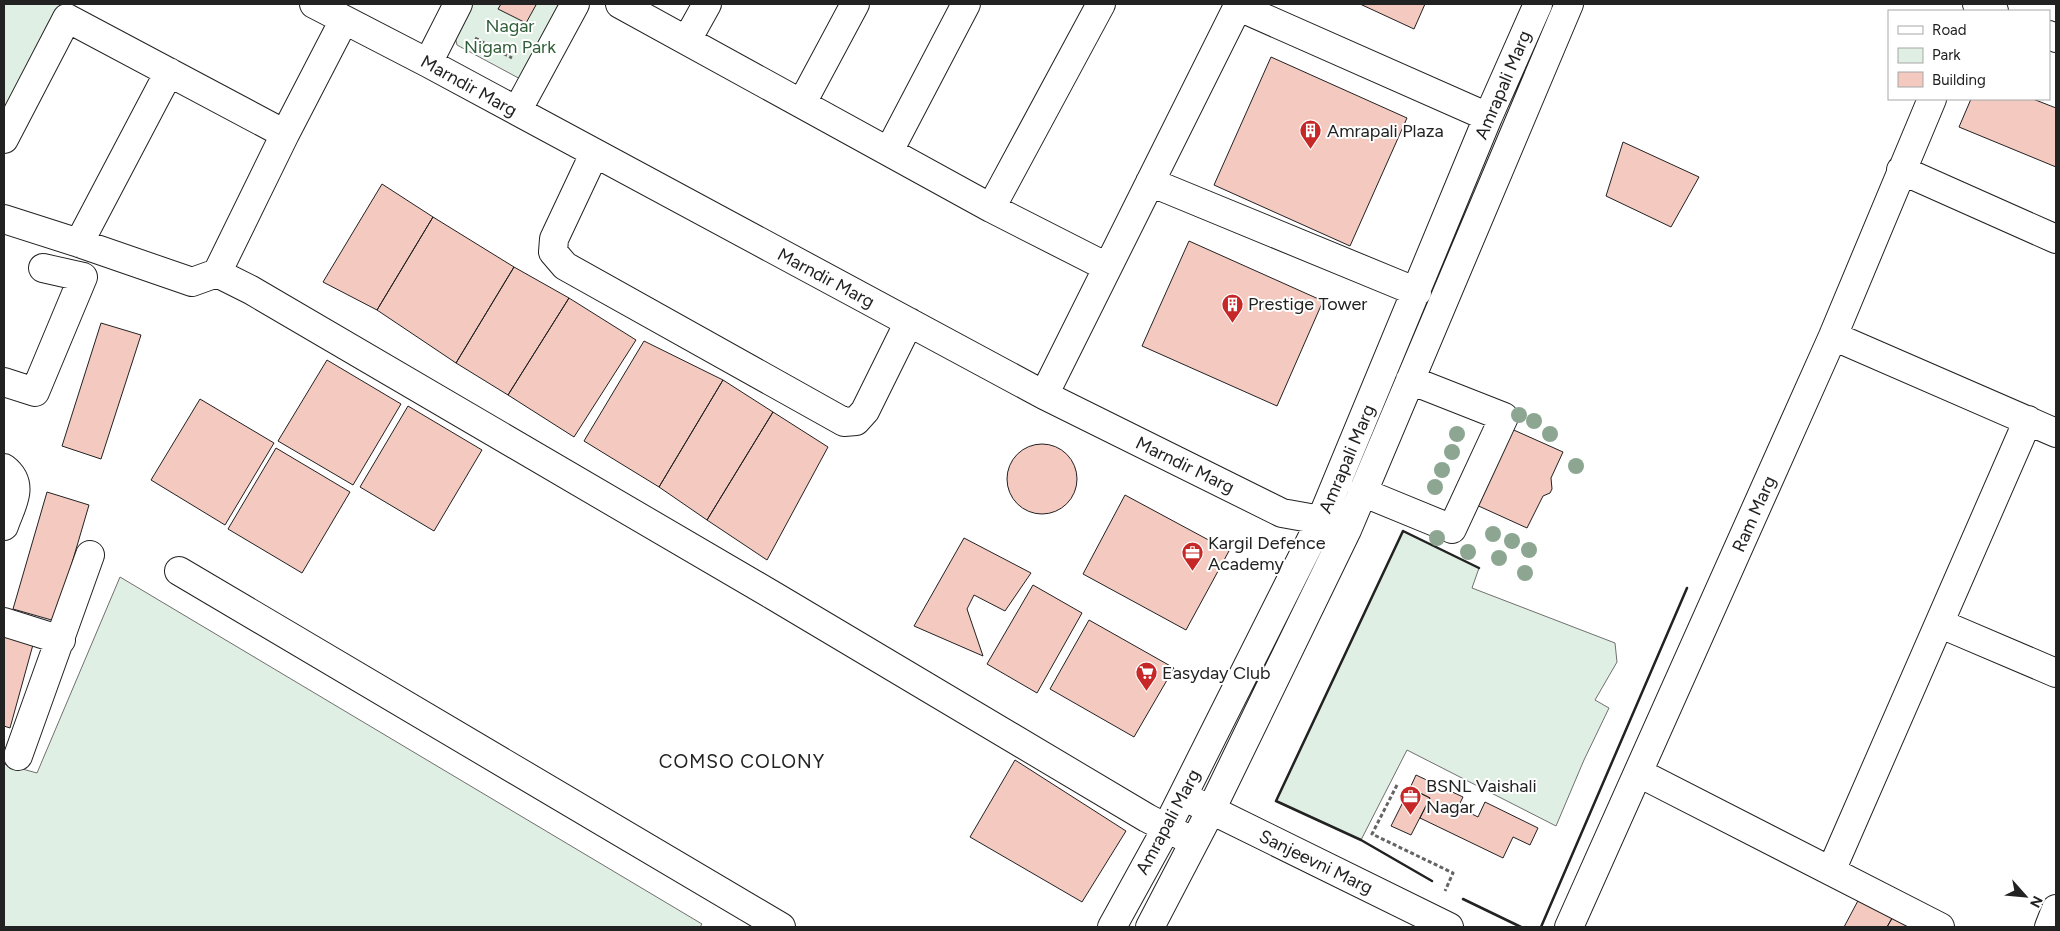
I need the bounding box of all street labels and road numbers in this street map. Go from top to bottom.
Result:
street label: Amrapali Marg [1470,27,1536,143]
street label: Marndir Marg [417,50,521,122]
street label: Marndir Marg [774,243,878,313]
street label: Amrapali Marg [1314,401,1380,517]
street label: Marndir Marg [1132,432,1238,498]
street label: Ram Marg [1727,472,1781,556]
street label: Amrapali Marg [1131,766,1205,878]
street label: Sanjeevni Marg [1256,825,1376,899]

